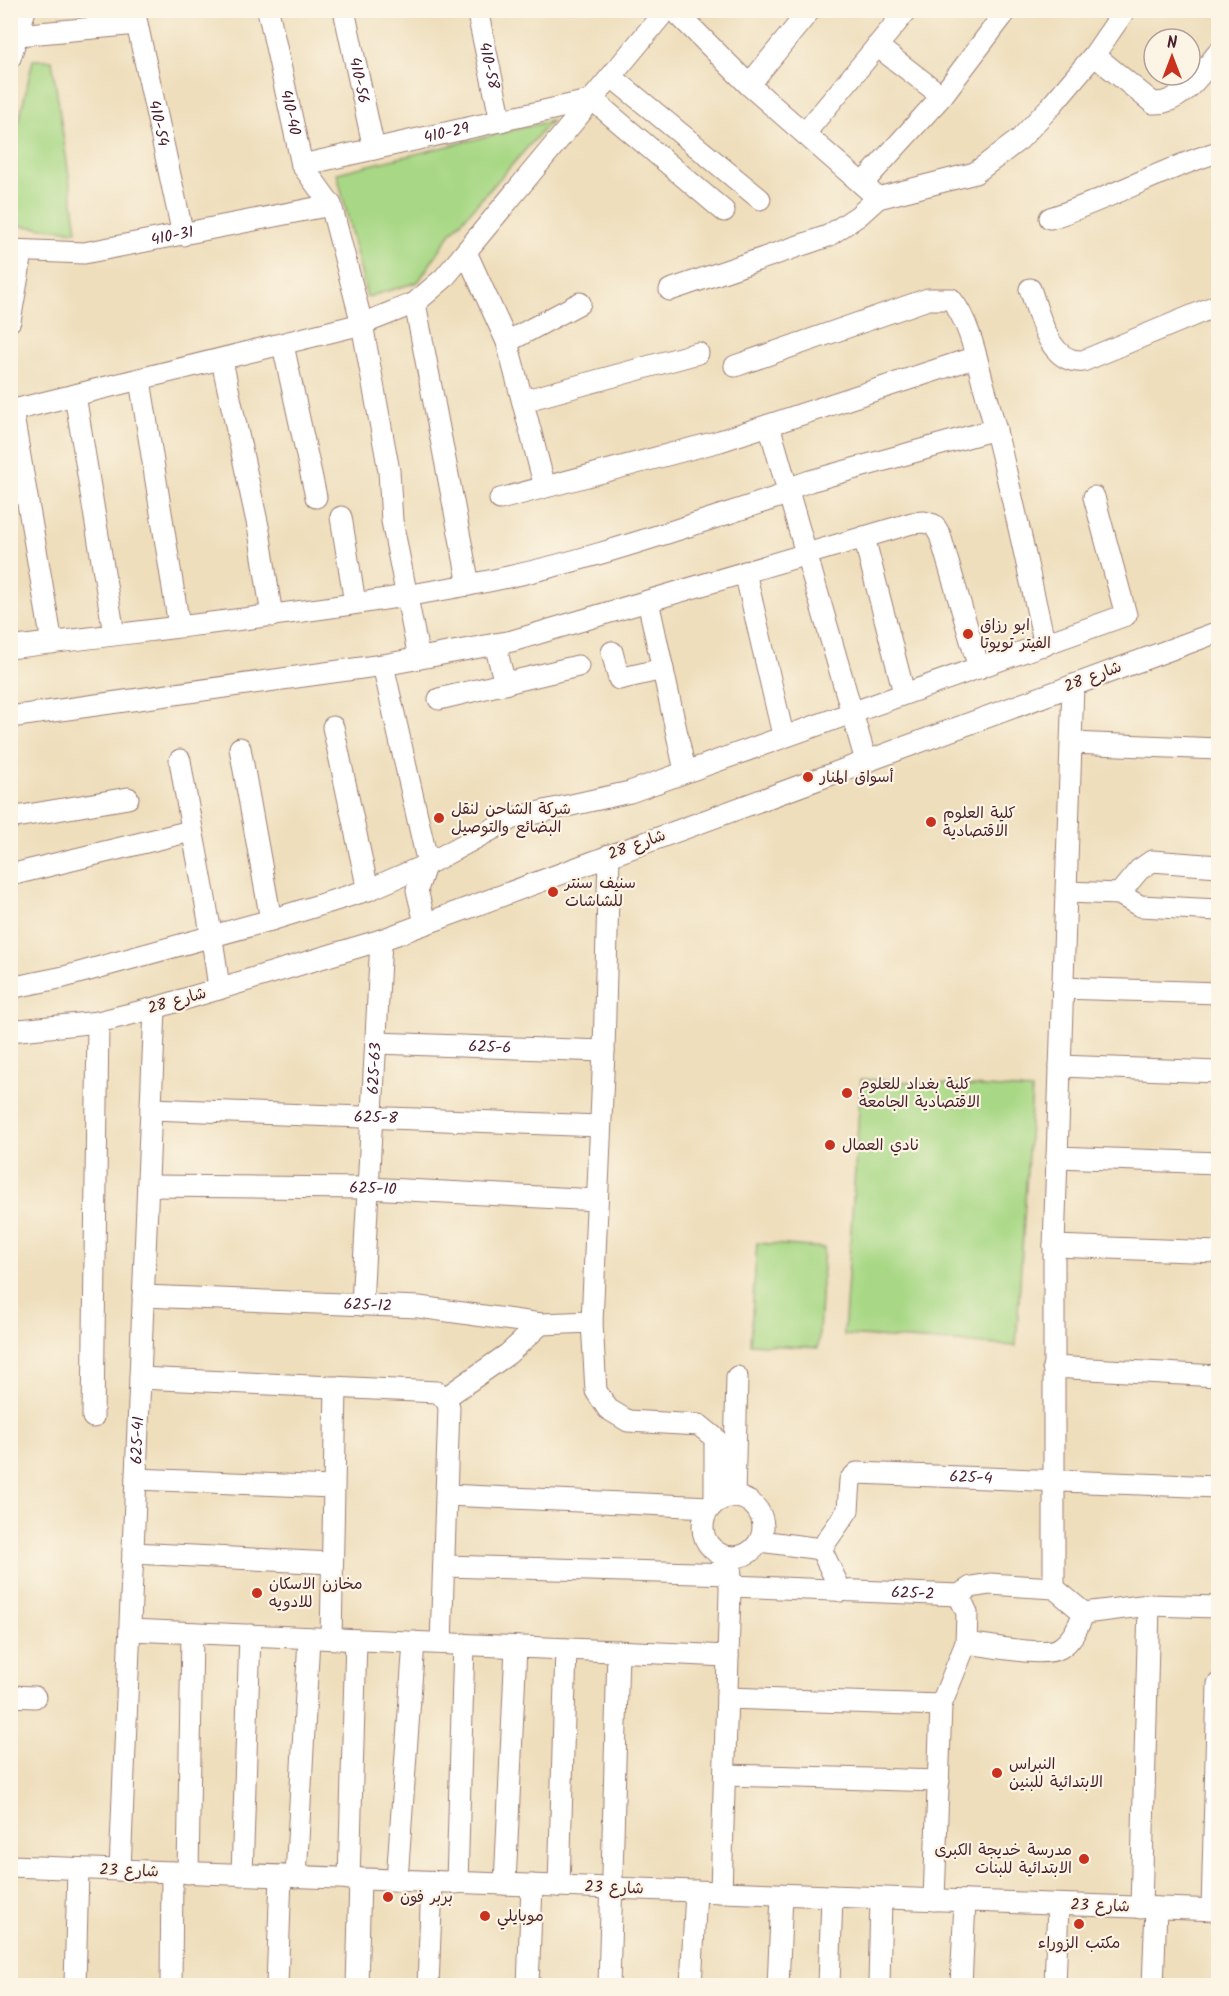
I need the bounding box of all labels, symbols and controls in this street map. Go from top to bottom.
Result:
north arrow [1142,27,1202,87]
text: N [1167,31,1177,56]
street label: 410-58 [472,40,506,92]
street label: 410-56 [342,55,376,106]
street label: 410-40 [273,87,308,138]
street label: 410-54 [142,98,176,149]
street label: 410-29 [421,115,472,150]
street label: 410-31 [149,219,196,252]
place label: ابو رزاق الفيتر تويوتا [980,613,1051,656]
marker: ابو رزاق الفيتر تويوتا [961,627,975,641]
street label: شارع 28 [1061,655,1125,699]
place label: أسواق المنار [818,765,894,790]
marker: أسواق المنار [801,770,815,784]
place label: شركة الشاحن لنقل البضائع والتوصيل [451,797,571,840]
place label: كلية العلوم الاقتصادية [943,801,1016,844]
marker: شركة الشاحن لنقل البضائع والتوصيل [432,811,446,825]
marker: كلية العلوم الاقتصادية [924,815,938,829]
street label: شارع 28 [605,823,669,867]
place label: سنيف سنتر للشاشات [563,871,636,914]
marker: سنيف سنتر للشاشات [546,885,560,899]
street label: شارع 28 [145,981,209,1021]
street label: 625-6 [468,1034,512,1060]
street label: 625-63 [360,1042,388,1095]
place label: كلية بغداد للعلوم الاقتصادية الجامعة [859,1072,980,1115]
marker: كلية بغداد للعلوم الاقتصادية الجامعة [840,1086,854,1100]
street label: 625-8 [353,1104,399,1131]
place label: نادي العمال [842,1133,919,1158]
marker: نادي العمال [823,1138,837,1152]
street label: 625-10 [349,1175,397,1202]
street label: 625-12 [343,1292,393,1318]
street label: 625-41 [124,1416,151,1465]
street label: 625-4 [949,1464,993,1491]
place label: مخازن الاسكان للادويه [269,1572,363,1615]
street label: 625-2 [891,1580,935,1607]
marker: مخازن الاسكان للادويه [250,1586,264,1600]
place label: النبراس الابتدائية للبنين [1009,1752,1103,1795]
marker: النبراس الابتدائية للبنين [990,1766,1004,1780]
place label: مدرسة خديجة الكبرى الابتدائية للبنات [934,1838,1072,1881]
marker: مدرسة خديجة الكبرى الابتدائية للبنات [1077,1852,1091,1866]
street label: شارع 23 [99,1857,159,1885]
street label: شارع 23 [584,1874,644,1902]
place label: بربر فون [400,1885,453,1910]
marker: بربر فون [381,1890,395,1904]
street label: شارع 23 [1070,1892,1130,1920]
place label: موبايلي [497,1904,544,1930]
marker: موبايلي [478,1909,492,1923]
marker: مكتب الزوراء [1072,1917,1086,1931]
place label: مكتب الزوراء [1038,1931,1120,1956]

